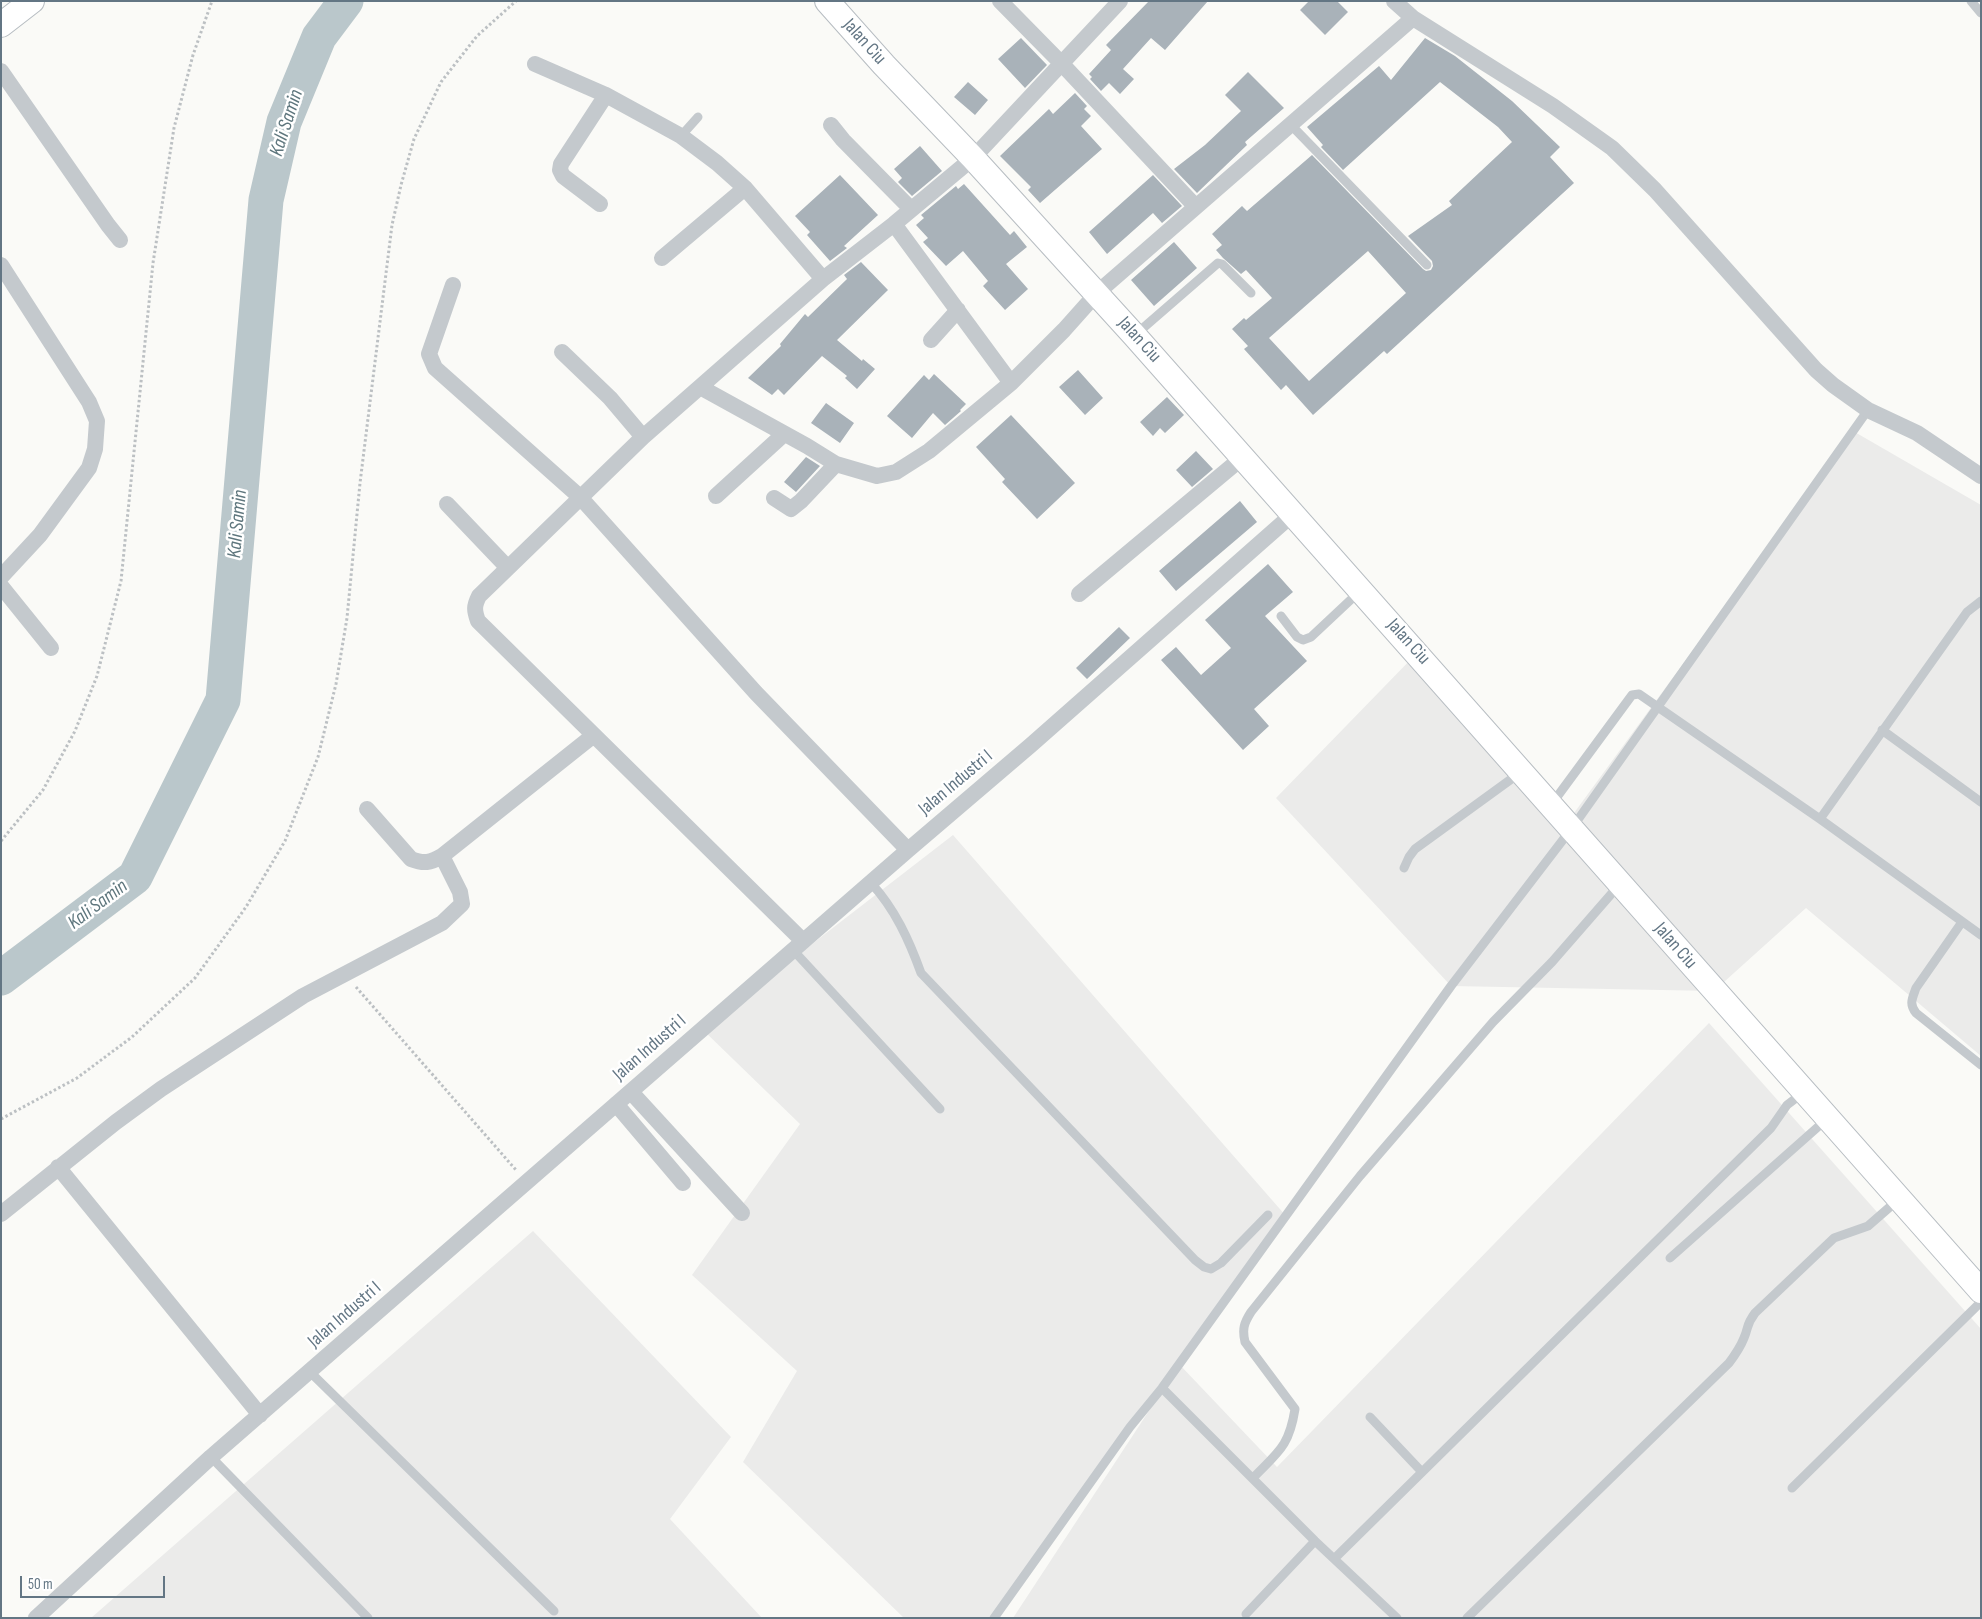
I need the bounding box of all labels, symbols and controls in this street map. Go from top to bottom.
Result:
street label: Jalan Ciu [837,14,891,70]
water label: Kali Samin [265,87,309,159]
street label: Jalan Ciu [1112,312,1166,368]
water label: Kali Samin [223,489,253,559]
street label: Jalan Ciu [1381,614,1435,670]
street label: Jalan Industri I [914,745,998,821]
water label: Kali Samin [63,875,133,935]
street label: Jalan Ciu [1649,918,1701,974]
street label: Jalan Industri I [609,1010,691,1086]
street label: Jalan Industri I [304,1277,386,1353]
scale bar [22,1566,168,1598]
text: 50 m [28,1575,53,1594]

